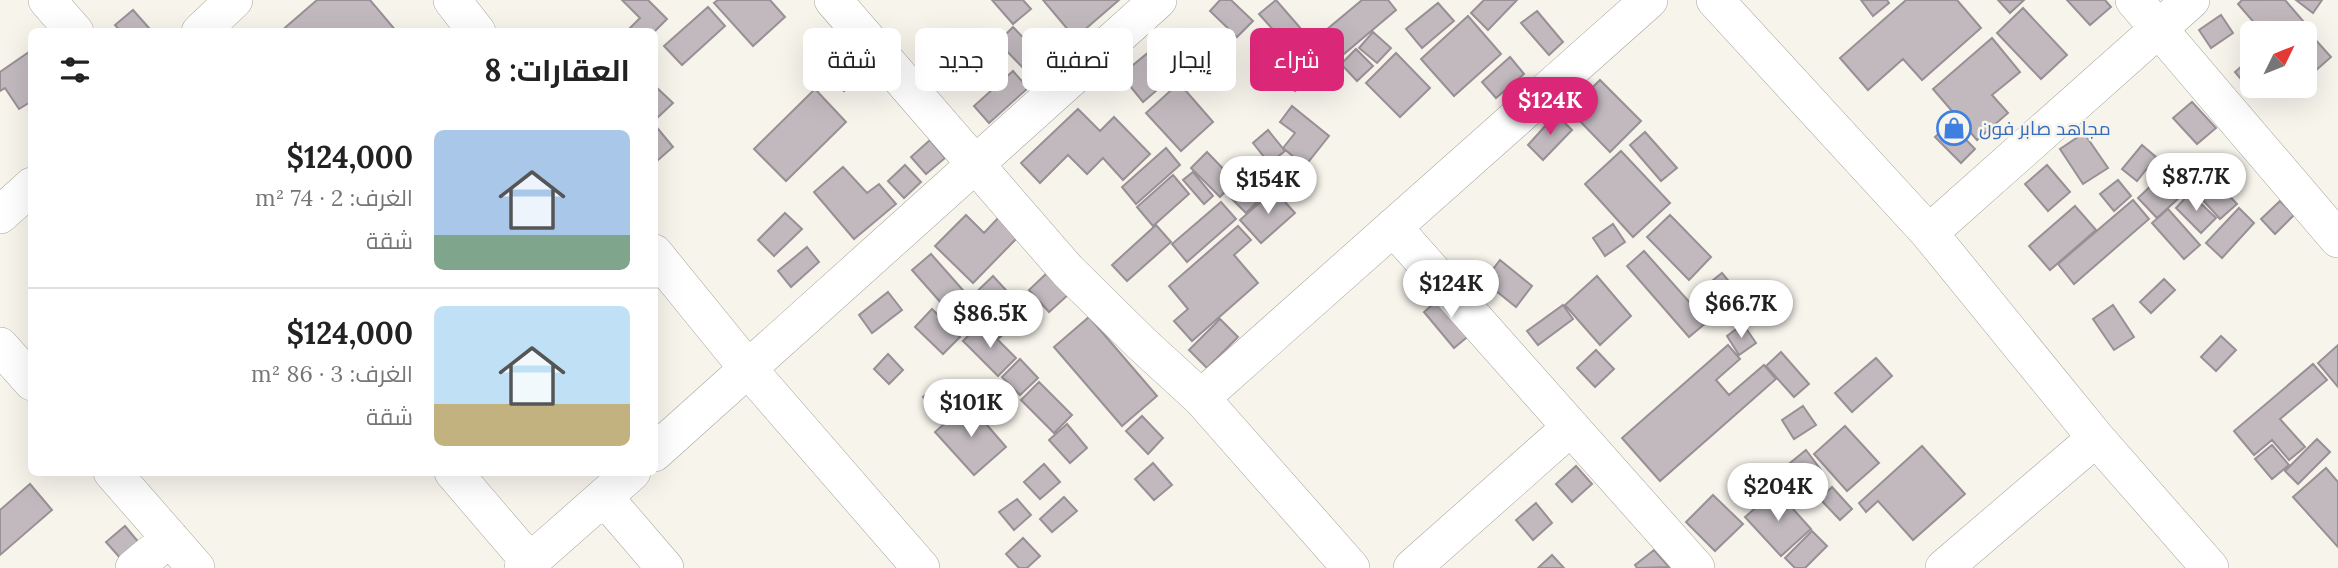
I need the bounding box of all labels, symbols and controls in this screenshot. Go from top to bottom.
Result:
north arrow [2240,21,2317,98]
map controls [2240,21,2317,98]
chip: شقة [803,28,901,91]
chip: جديد [915,28,1008,91]
chip: تصفية [1022,28,1133,91]
chip: إيجار [1147,28,1236,91]
chip: شراء [1250,28,1344,91]
icon: filters [56,51,94,89]
text: العقارات: 8 [484,51,630,89]
pin: $124K [1501,78,1599,137]
text: $124K [1518,85,1582,114]
shop icon: مجاهد صابر فون [1935,109,1973,147]
place label: مجاهد صابر فون [1979,116,2111,140]
text: $124,000 [286,138,413,176]
pin: $87.7K [2139,154,2253,213]
pin: $154K [1219,156,1317,216]
icon: home [490,158,574,242]
text: $87.7K [2162,161,2230,190]
text: $154K [1236,164,1300,193]
text: الغرف: 2 · 74 m² [255,183,413,212]
text: شقة [366,226,413,255]
pin: $124K [1402,260,1500,320]
text: $124K [1419,268,1483,297]
pin: $66.7K [1684,280,1798,340]
text: $66.7K [1705,288,1777,317]
pin: $86.5K [933,290,1047,350]
text: $86.5K [953,298,1027,327]
text: $124,000 [286,314,413,352]
icon: home [490,334,574,418]
text: الغرف: 3 · 86 m² [251,359,413,388]
pin: $101K [922,380,1020,439]
text: $101K [939,387,1003,416]
text: شقة [366,402,413,431]
pin: $204K [1729,463,1827,523]
text: $204K [1743,471,1813,500]

